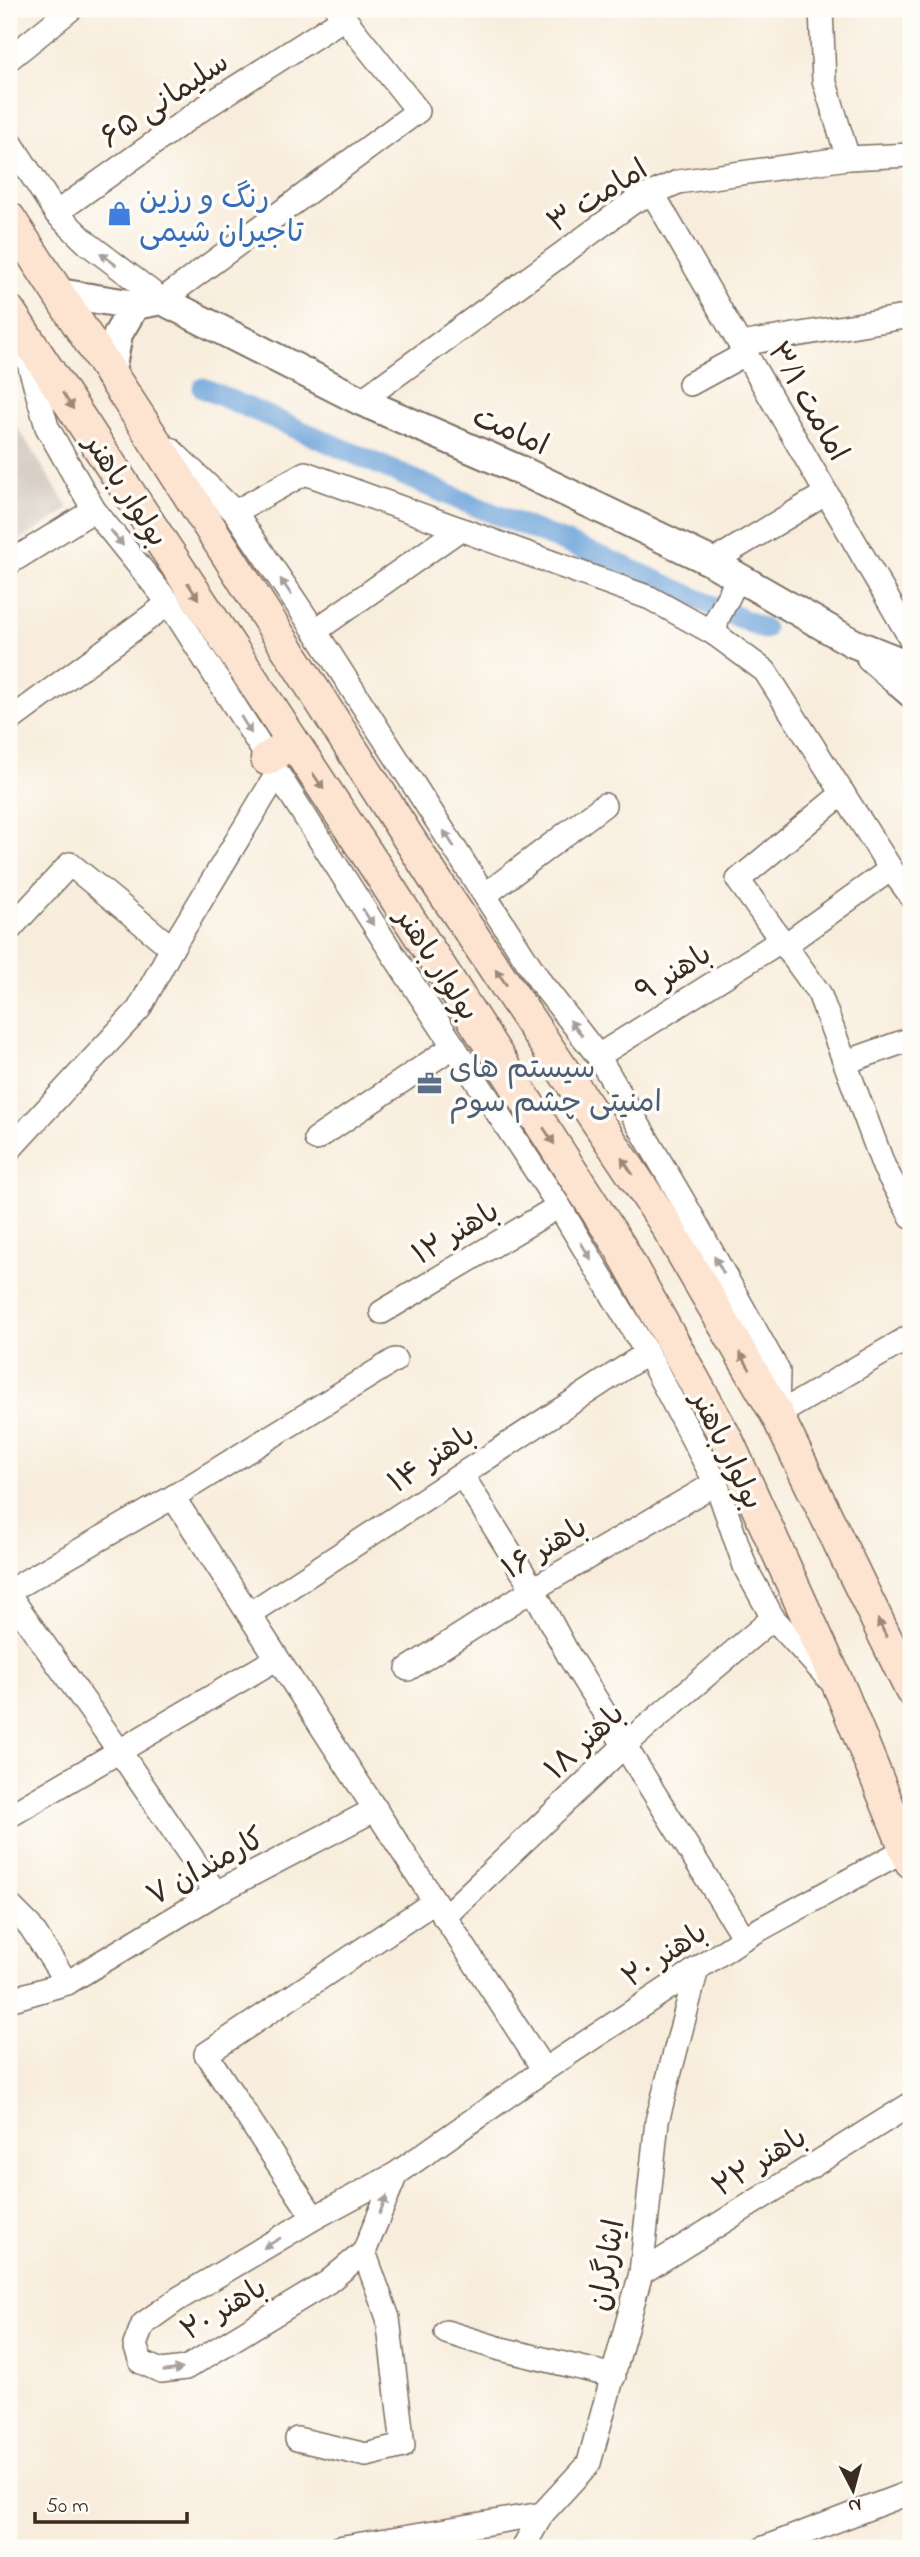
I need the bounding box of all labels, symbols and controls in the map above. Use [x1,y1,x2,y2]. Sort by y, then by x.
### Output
street label: سلیمانی ۶۵ [92,42,239,161]
street label: امامت ۳ [540,149,657,246]
place label: رنگ و رزین تاجیران شیمی [139,178,304,256]
shop icon: رنگ و رزین تاجیران شیمی [105,200,133,228]
one-way arrow [99,251,117,266]
street label: امامت ۳/۱ [754,335,858,470]
one-way arrow [61,391,74,410]
street label: امامت [465,397,555,469]
street label: بولوار باهنر [70,424,177,557]
one-way arrow [109,529,124,547]
one-way arrow [279,577,292,596]
one-way arrow [186,581,199,601]
one-way arrow [239,716,252,735]
one-way arrow [311,772,325,790]
one-way arrow [443,830,456,849]
street label: بولوار باهنر [381,898,488,1031]
one-way arrow [362,907,375,926]
street label: باهنر ۹ [628,934,721,1015]
one-way arrow [494,967,507,987]
one-way arrow [569,1019,583,1037]
place label: سیستم های امنیتی چشم سوم [449,1048,662,1126]
office icon: سیستم های امنیتی چشم سوم [415,1070,443,1098]
one-way arrow [542,1126,555,1146]
one-way arrow [620,1157,634,1175]
street label: باهنر ۱۲ [404,1191,509,1278]
one-way arrow [580,1242,592,1261]
one-way arrow [713,1254,725,1274]
one-way arrow [739,1351,751,1370]
street label: بولوار باهنر [676,1382,773,1518]
street label: باهنر ۱۴ [380,1415,485,1506]
street label: باهنر ۱۶ [494,1507,597,1592]
one-way arrow [877,1618,888,1638]
street label: باهنر ۱۸ [536,1694,636,1792]
street label: کارمندان ۷ [139,1818,274,1919]
street label: باهنر ۲۰ [614,1912,717,2001]
street label: باهنر ۲۲ [705,2117,817,2210]
one-way arrow [378,2194,389,2215]
street label: ایثارگران [579,2216,639,2315]
one-way arrow [263,2237,282,2249]
street label: باهنر ۲۰ [173,2268,276,2354]
one-way arrow [162,2364,184,2375]
north arrow [818,2456,888,2526]
scale bar [35,2480,187,2524]
text: N [847,2490,862,2519]
text: 50 m [46,2492,89,2522]

